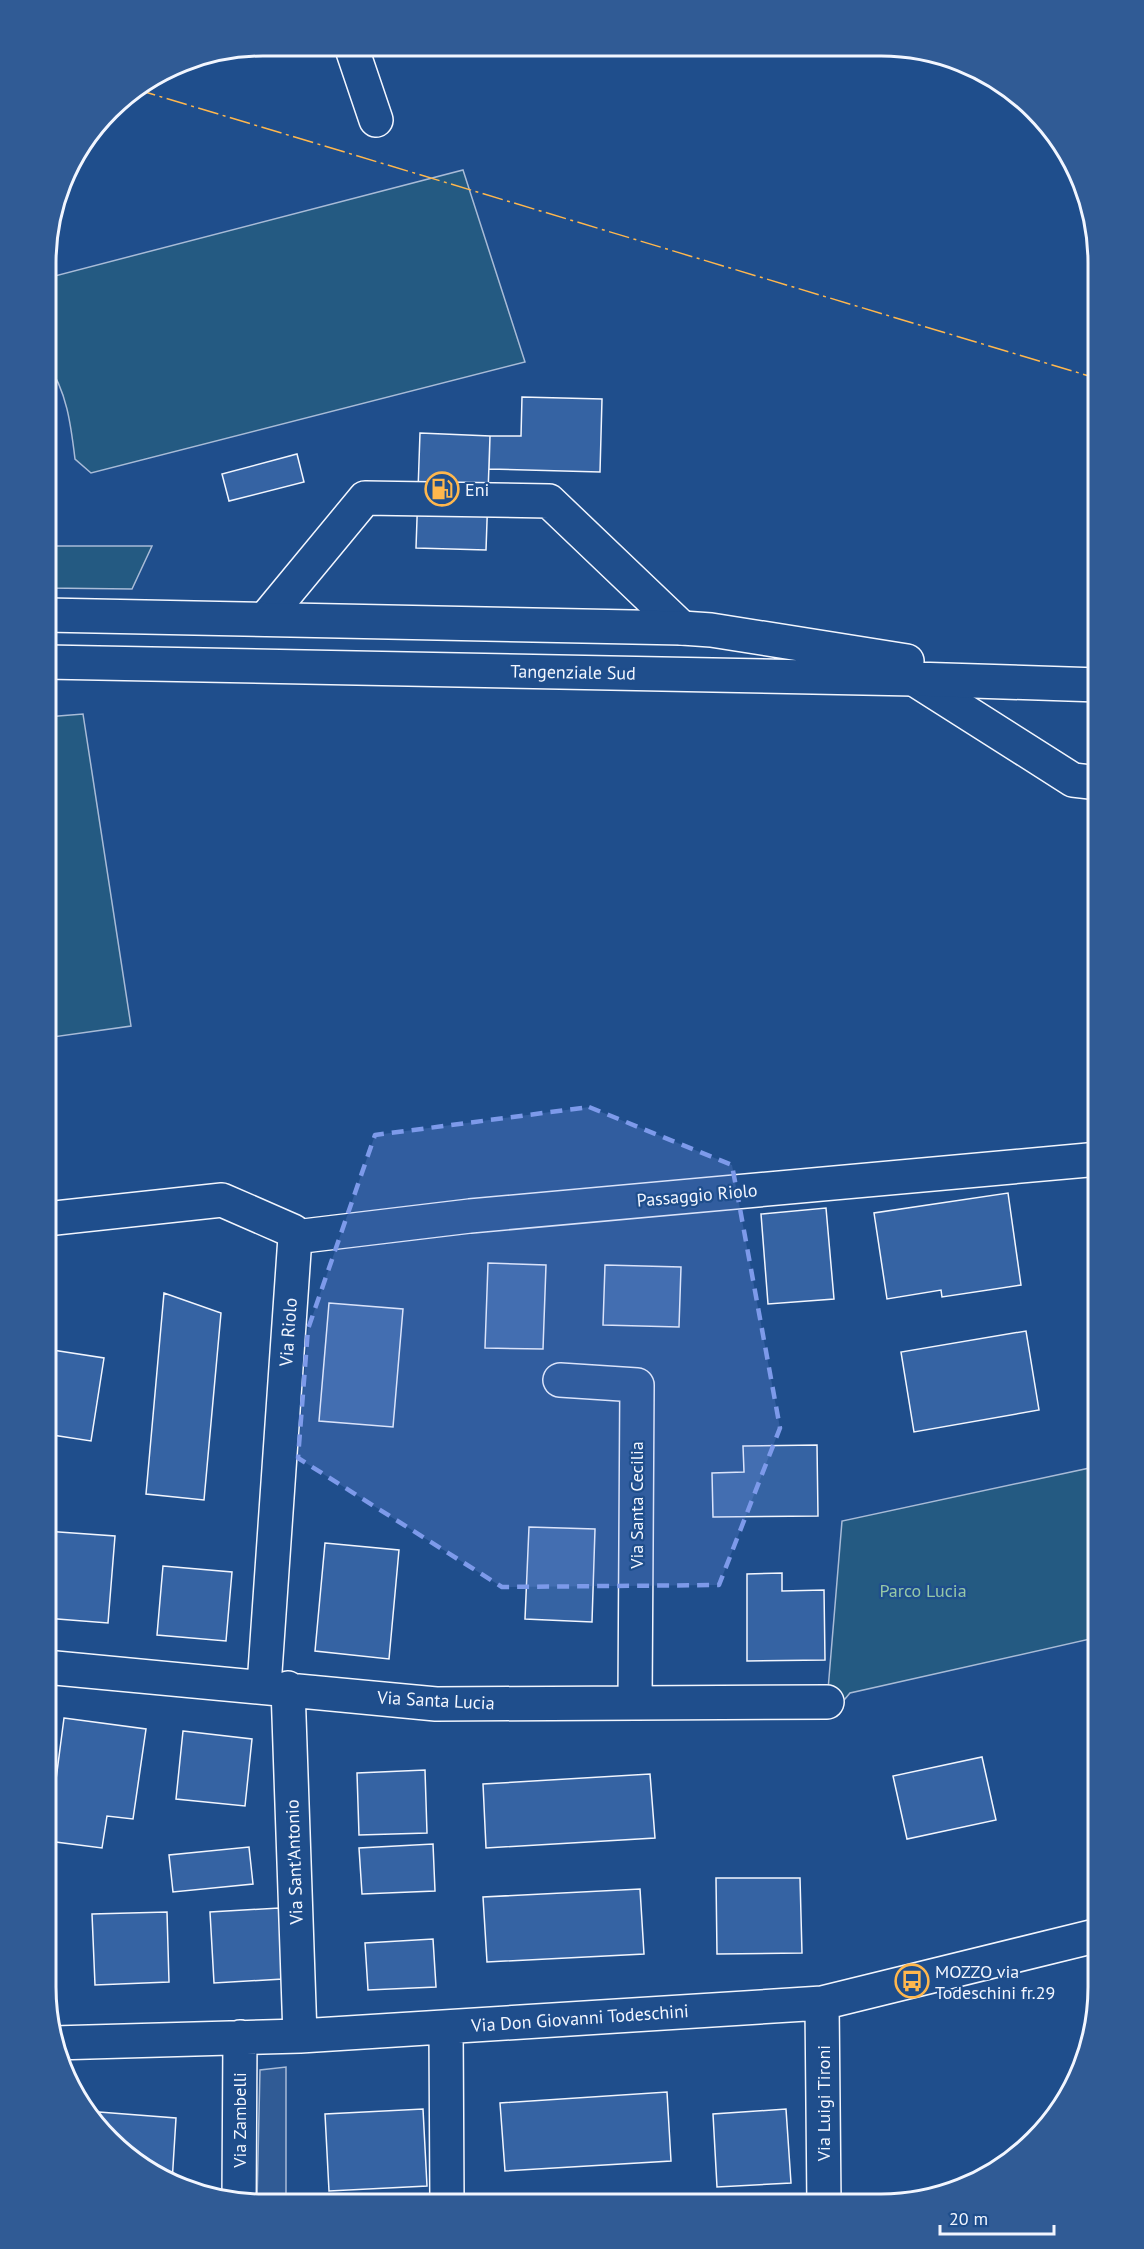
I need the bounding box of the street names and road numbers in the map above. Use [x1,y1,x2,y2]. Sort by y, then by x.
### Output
street label: Tangenziale Sud [510,659,636,685]
street label: Passaggio Riolo [636,1178,758,1212]
street label: Via Riolo [274,1297,302,1368]
street label: Via Santa Cecilia [625,1441,648,1570]
street label: Via Santa Lucia [376,1685,495,1715]
street label: Via Sant'Antonio [280,1799,308,1926]
street label: Via Don Giovanni Todeschini [470,1999,689,2037]
street label: Via Luigi Tironi [812,2045,835,2162]
street label: Via Zambelli [228,2072,251,2169]

